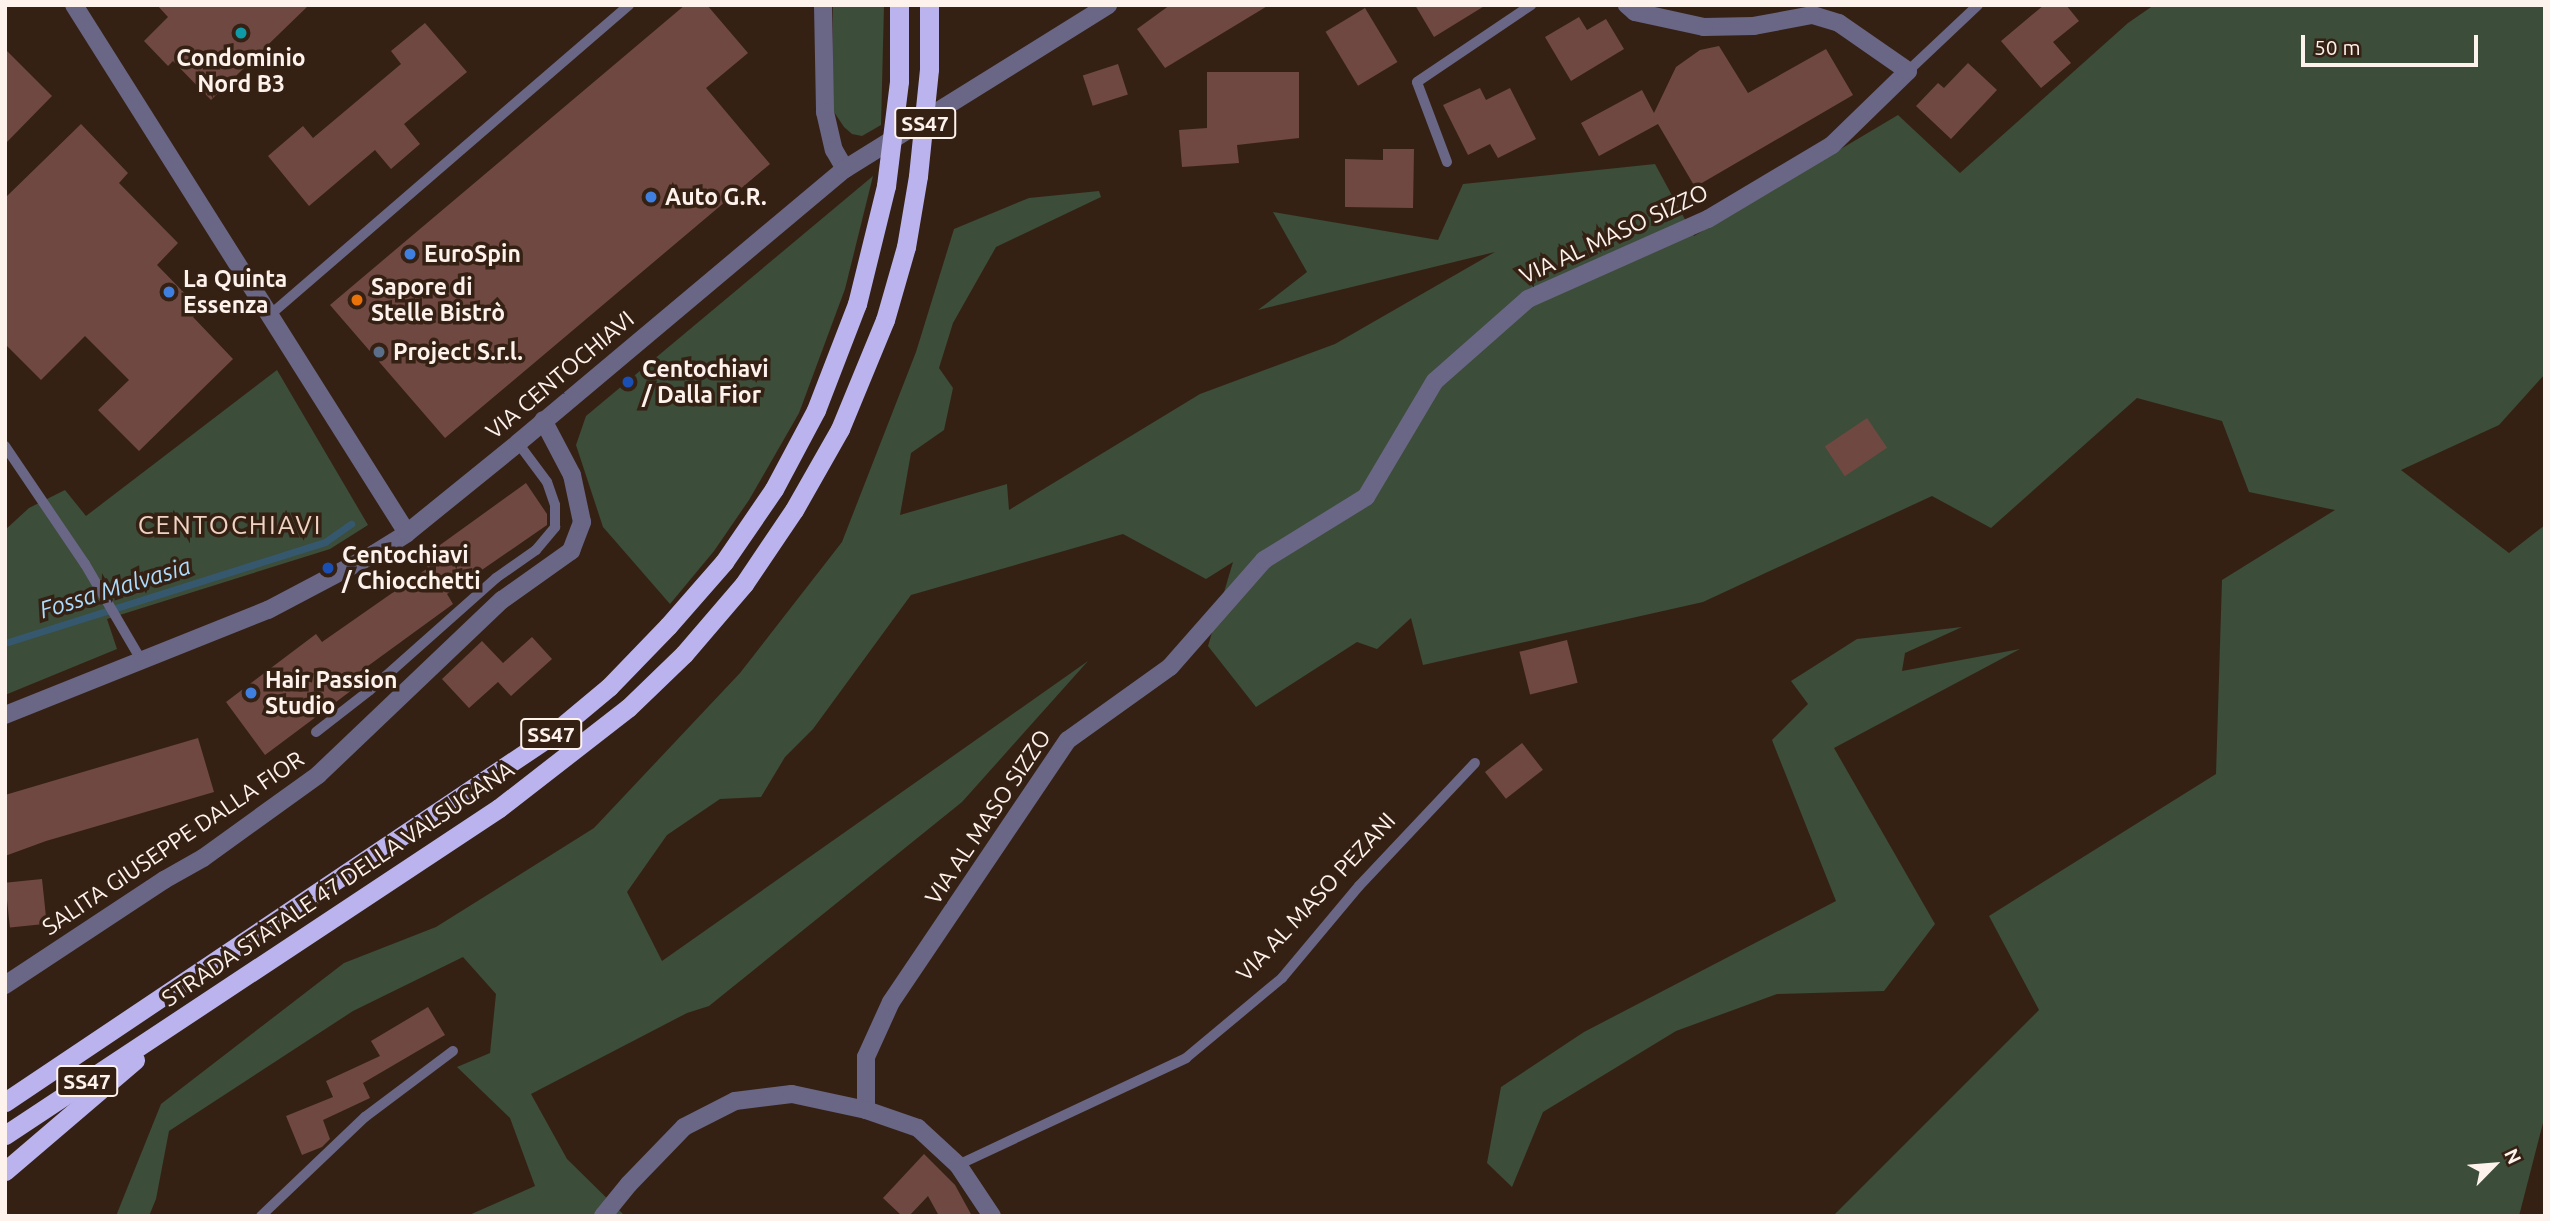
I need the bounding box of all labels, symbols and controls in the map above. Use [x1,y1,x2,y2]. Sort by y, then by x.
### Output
scale bar [2305,21,2482,65]
marker: Condominio Nord B3 [233,25,249,41]
text: 50 m [2314,35,2361,59]
place label: Condominio Nord B3 [176,44,306,98]
road number: SS47 [894,106,956,140]
street label: VIA AL MASO SIZZO [1515,178,1713,290]
place label: Auto G.R. [665,183,767,211]
marker: Auto G.R. [643,189,659,205]
place label: EuroSpin [424,240,521,268]
marker: EuroSpin [402,246,418,262]
place label: La Quinta Essenza [183,265,287,319]
place label: Sapore di Stelle Bistrò [371,273,505,327]
marker: La Quinta Essenza [161,284,177,300]
marker: Sapore di Stelle Bistrò [349,292,365,308]
street label: VIA CENTOCHIAVI [480,305,640,445]
place label: Project S.r.l. [393,338,523,366]
marker: Project S.r.l. [371,344,387,360]
place label: Centochiavi / Dalla Fior [642,355,769,409]
marker: Centochiavi / Dalla Fior [620,374,636,390]
district label: CENTOCHIAVI [139,509,321,541]
place label: Centochiavi / Chiocchetti [342,541,481,595]
water label: Fossa Malvasia [36,551,194,625]
marker: Centochiavi / Chiocchetti [320,560,336,576]
place label: Hair Passion Studio [265,666,398,720]
marker: Hair Passion Studio [243,685,259,701]
road number: SS47 [520,716,582,752]
street label: VIA AL MASO SIZZO [919,724,1057,910]
street label: SALITA GIUSEPPE DALLA FIOR [37,745,309,941]
street label: STRADA STATALE 47 DELLA VALSUGANA [157,755,519,1013]
street label: VIA AL MASO PEZANI [1231,807,1401,987]
road number: SS47 [56,1064,119,1098]
north arrow [2459,1130,2529,1200]
text: N [2500,1145,2526,1167]

